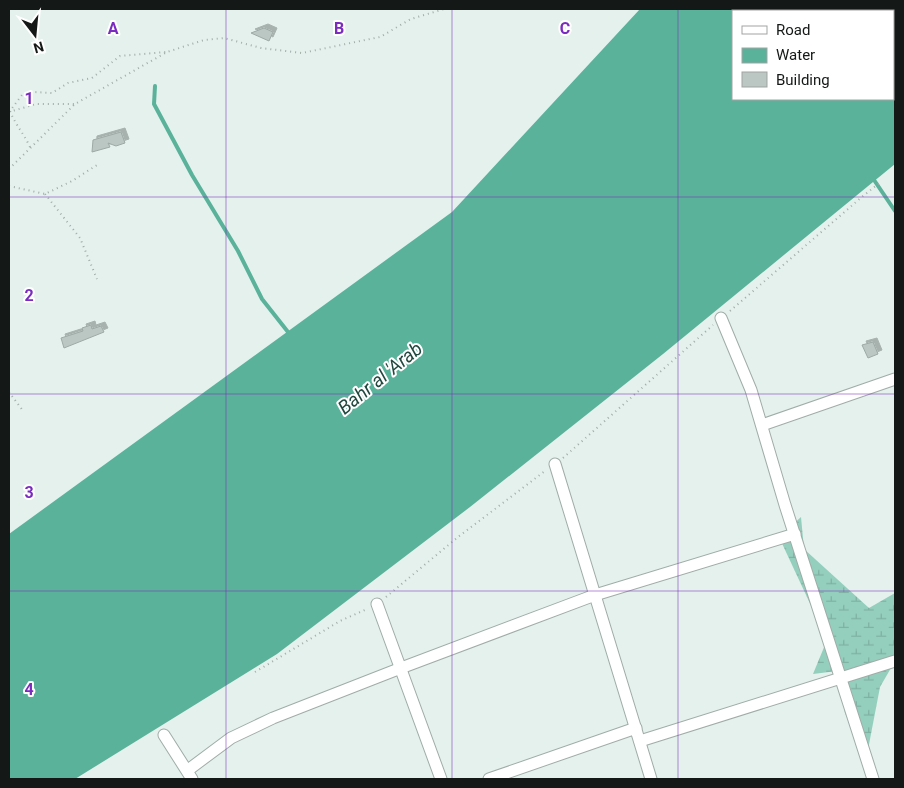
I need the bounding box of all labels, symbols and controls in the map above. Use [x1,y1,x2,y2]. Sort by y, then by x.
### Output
north arrow [10,10,60,60]
legend [732,10,894,100]
text: A [108,19,119,38]
text: B [334,19,344,38]
text: C [560,19,570,38]
text: Road [776,21,810,39]
text: N [32,38,46,57]
text: Water [776,46,815,64]
text: Building [776,71,830,89]
text: 1 [24,89,34,108]
text: 2 [24,286,34,305]
water label: Bahr al 'Arab [333,337,427,419]
text: 3 [24,483,34,502]
text: 4 [24,680,34,699]

